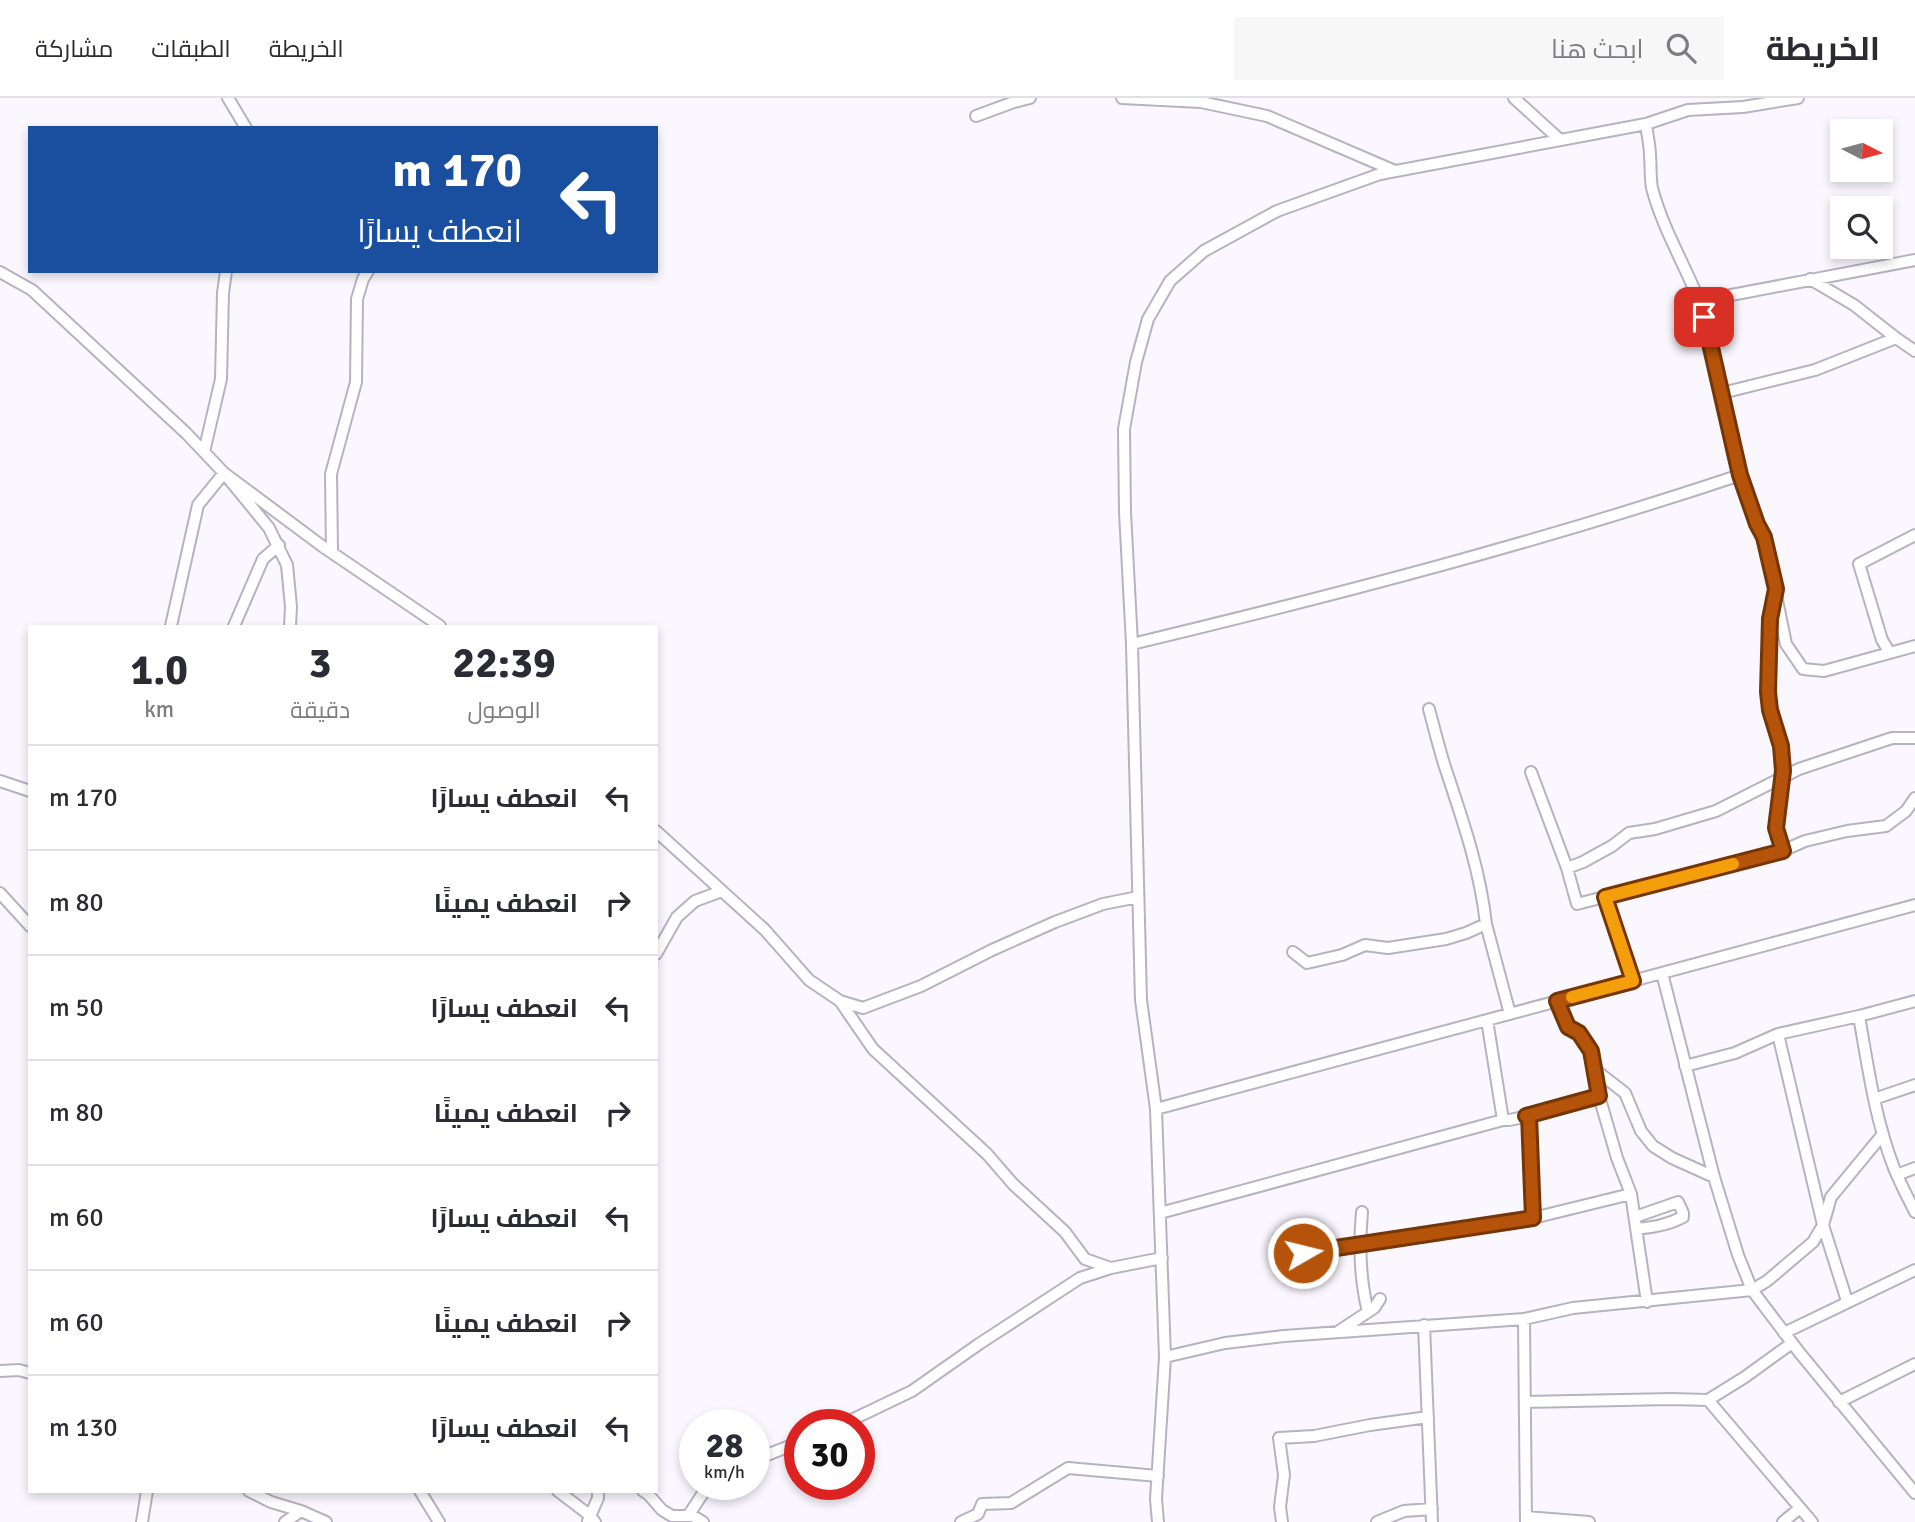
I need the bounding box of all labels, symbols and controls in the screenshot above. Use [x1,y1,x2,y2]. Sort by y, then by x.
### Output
search box [1234,17,1724,80]
icon: search [1662,29,1700,67]
text: الخريطة [1766,29,1880,70]
text: مشاركة [35,34,113,64]
text: الطبقات [151,34,231,64]
text: الخريطة [269,34,344,64]
text: ابحث هنا [1551,34,1644,66]
north arrow [1830,119,1894,182]
map controls [1830,119,1893,259]
text: 170 m [392,140,522,200]
icon: left [546,154,637,245]
button: search [1830,196,1893,259]
text: انعطف يسارًا [357,212,522,251]
pin [1674,287,1734,347]
icon: arrive [1685,298,1723,336]
text: 3 [309,638,332,689]
text: 22:39 [453,638,556,689]
text: 1.0 [130,645,188,696]
text: km [144,695,174,724]
text: دقيقة [290,696,350,725]
text: الوصول [467,696,541,725]
icon: left [599,779,637,817]
text: 170 m [49,782,118,814]
text: انعطف يسارًا [430,783,578,815]
icon: right [599,884,637,922]
text: 80 m [49,887,104,919]
text: انعطف يمينًا [434,888,578,920]
icon: left [599,989,637,1027]
text: 50 m [49,992,104,1024]
text: انعطف يسارًا [430,993,578,1025]
icon: right [599,1094,637,1132]
text: 80 m [49,1097,104,1129]
text: انعطف يمينًا [434,1098,578,1130]
icon: left [599,1199,637,1237]
text: 60 m [49,1202,104,1234]
text: انعطف يسارًا [430,1203,578,1235]
position arrow [1266,1216,1340,1290]
icon: right [599,1304,637,1342]
text: 60 m [49,1307,104,1339]
text: انعطف يمينًا [434,1308,578,1340]
icon: left [599,1409,637,1447]
speed limit sign: 30 [784,1409,875,1500]
text: 130 m [49,1412,118,1444]
text: انعطف يسارًا [430,1413,578,1445]
text: 28 [706,1424,743,1467]
text: km/h [704,1461,745,1483]

